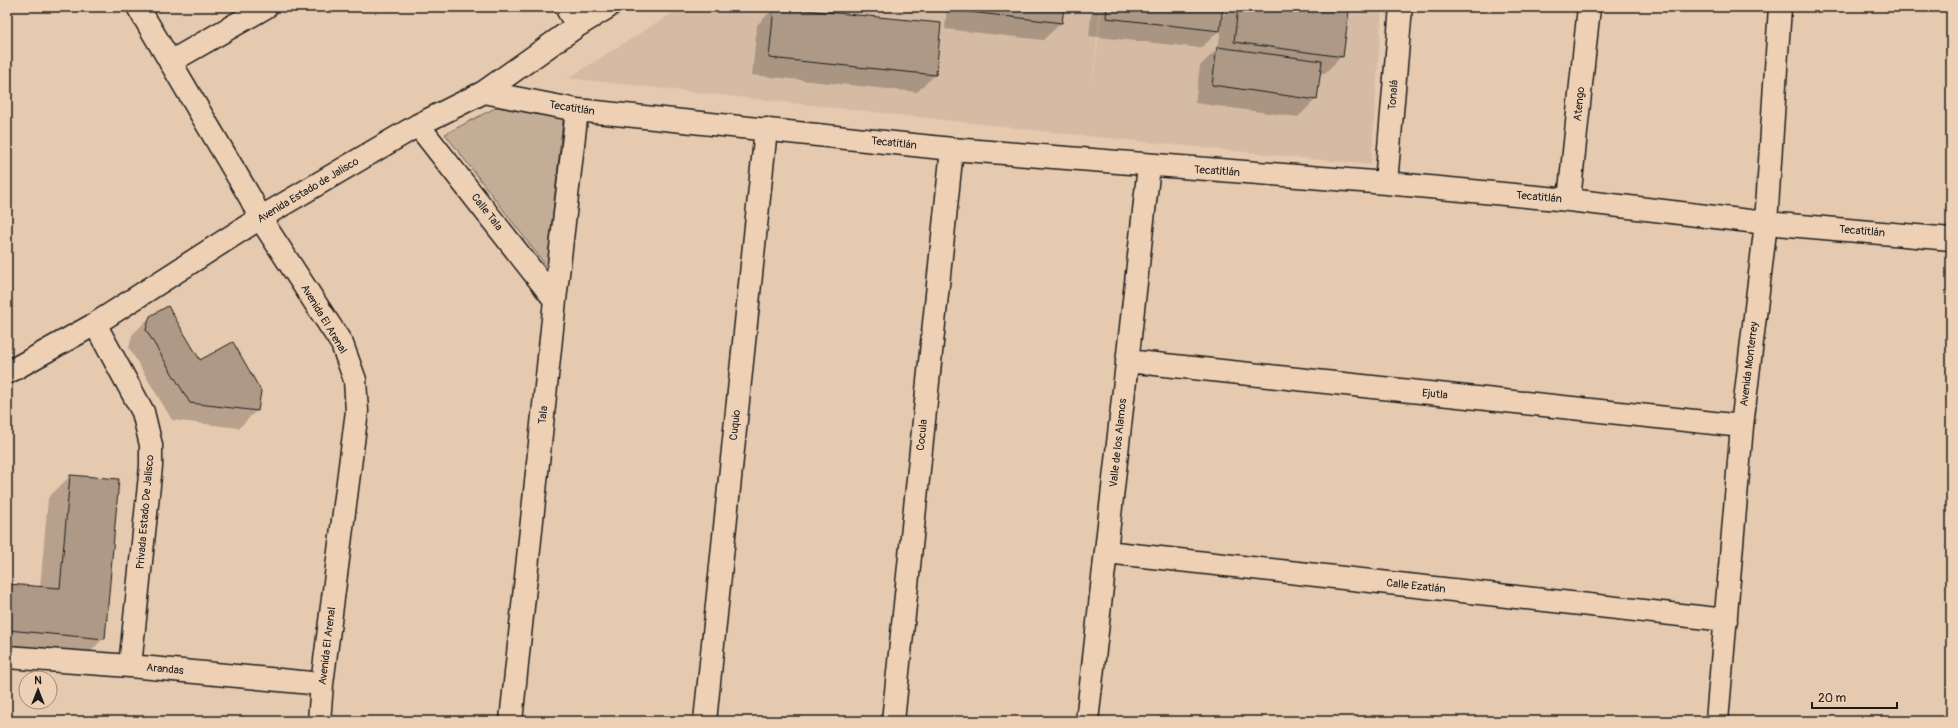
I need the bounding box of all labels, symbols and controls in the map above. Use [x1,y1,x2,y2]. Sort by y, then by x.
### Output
street label: Tonalá [1385,79,1401,111]
street label: Atengo [1571,86,1587,122]
street label: Tecatitlán [548,98,596,118]
street label: Tecatitlán [870,134,918,152]
street label: Avenida Estado de Jalisco [255,155,361,225]
street label: Tecatitlán [1194,163,1240,179]
street label: Tecatitlán [1515,189,1563,205]
street label: Calle Tala [469,191,505,233]
street label: Tecatitlán [1838,223,1886,239]
street label: Avenida El Arenal [298,282,350,356]
street label: Avenida Monterrey [1737,321,1761,407]
street label: Ejutla [1422,386,1448,402]
street label: Valle de los Alamos [1107,398,1129,488]
street label: Tala [536,405,550,425]
street label: Cuquio [727,409,743,441]
street label: Cocula [914,419,930,451]
street label: Privada Estado De Jalisco [134,454,156,570]
street label: Calle Ezatlán [1386,576,1446,596]
street label: Avenida El Arenal [316,606,338,686]
street label: Arandas [146,661,184,677]
north arrow [18,670,58,710]
text: N [34,674,42,687]
scale bar [1812,684,1897,710]
text: 20 m [1818,691,1847,706]

